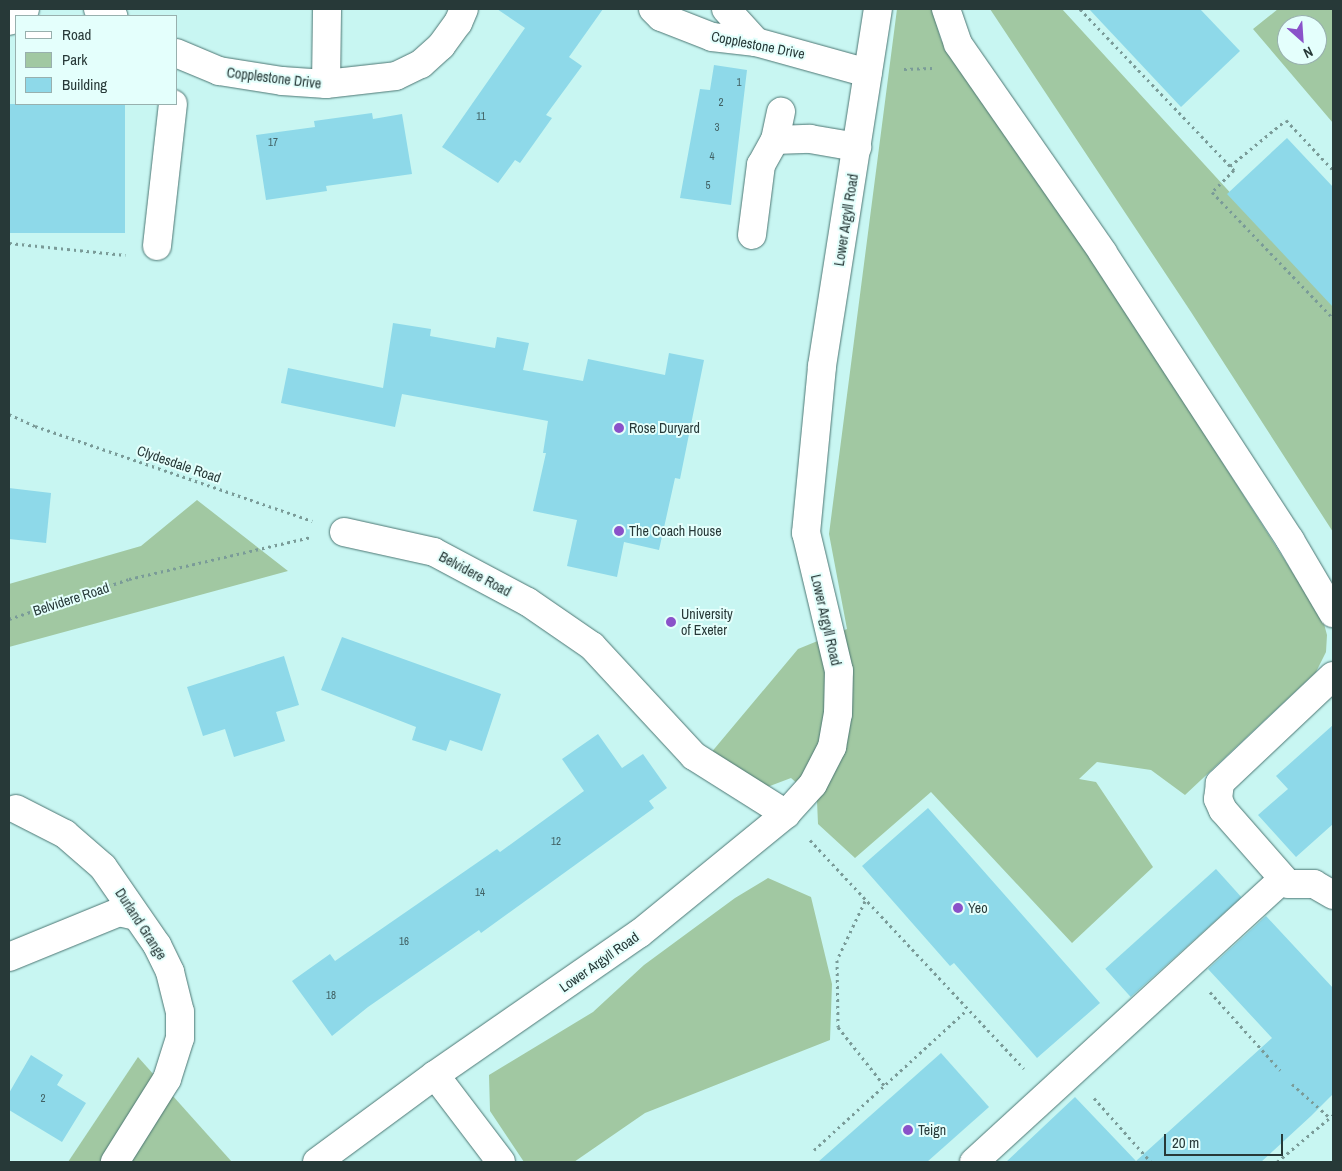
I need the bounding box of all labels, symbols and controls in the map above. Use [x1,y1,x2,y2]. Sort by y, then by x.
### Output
legend [15,15,178,105]
north arrow [1277,15,1327,65]
text: Road [62,24,91,45]
street label: Copplestone Drive [710,28,806,62]
text: N [1300,43,1316,62]
text: Park [62,49,87,70]
street label: Copplestone Drive [226,64,322,92]
text: Building [62,74,107,95]
house number: 1 [736,75,742,89]
house number: 2 [718,95,724,109]
house number: 11 [476,109,486,123]
house number: 3 [714,120,720,134]
house number: 17 [268,135,278,149]
house number: 4 [709,149,715,163]
street label: Lower Argyll Road [830,172,862,268]
house number: 5 [705,178,711,192]
place label: Rose Duryard [629,420,700,436]
marker: Rose Duryard [613,422,625,434]
street label: Clydesdale Road [135,442,223,486]
place label: The Coach House [629,523,722,539]
marker: The Coach House [613,525,625,537]
street label: Belvidere Road [436,548,514,600]
street label: Lower Argyll Road [807,572,845,668]
street label: Belvidere Road [31,579,111,619]
place label: University of Exeter [681,606,733,638]
marker: University of Exeter [665,616,677,628]
house number: 12 [551,834,561,848]
street label: Durland Grange [112,885,170,963]
house number: 14 [475,885,485,899]
place label: Yeo [968,900,988,916]
marker: Yeo [952,902,964,914]
street label: Lower Argyll Road [556,928,642,996]
house number: 16 [399,934,409,948]
house number: 18 [326,988,336,1002]
house number: 2 [40,1091,46,1105]
place label: Teign [918,1122,946,1138]
marker: Teign [902,1124,914,1136]
scale bar [1167,1124,1286,1156]
text: 20 m [1172,1132,1199,1153]

